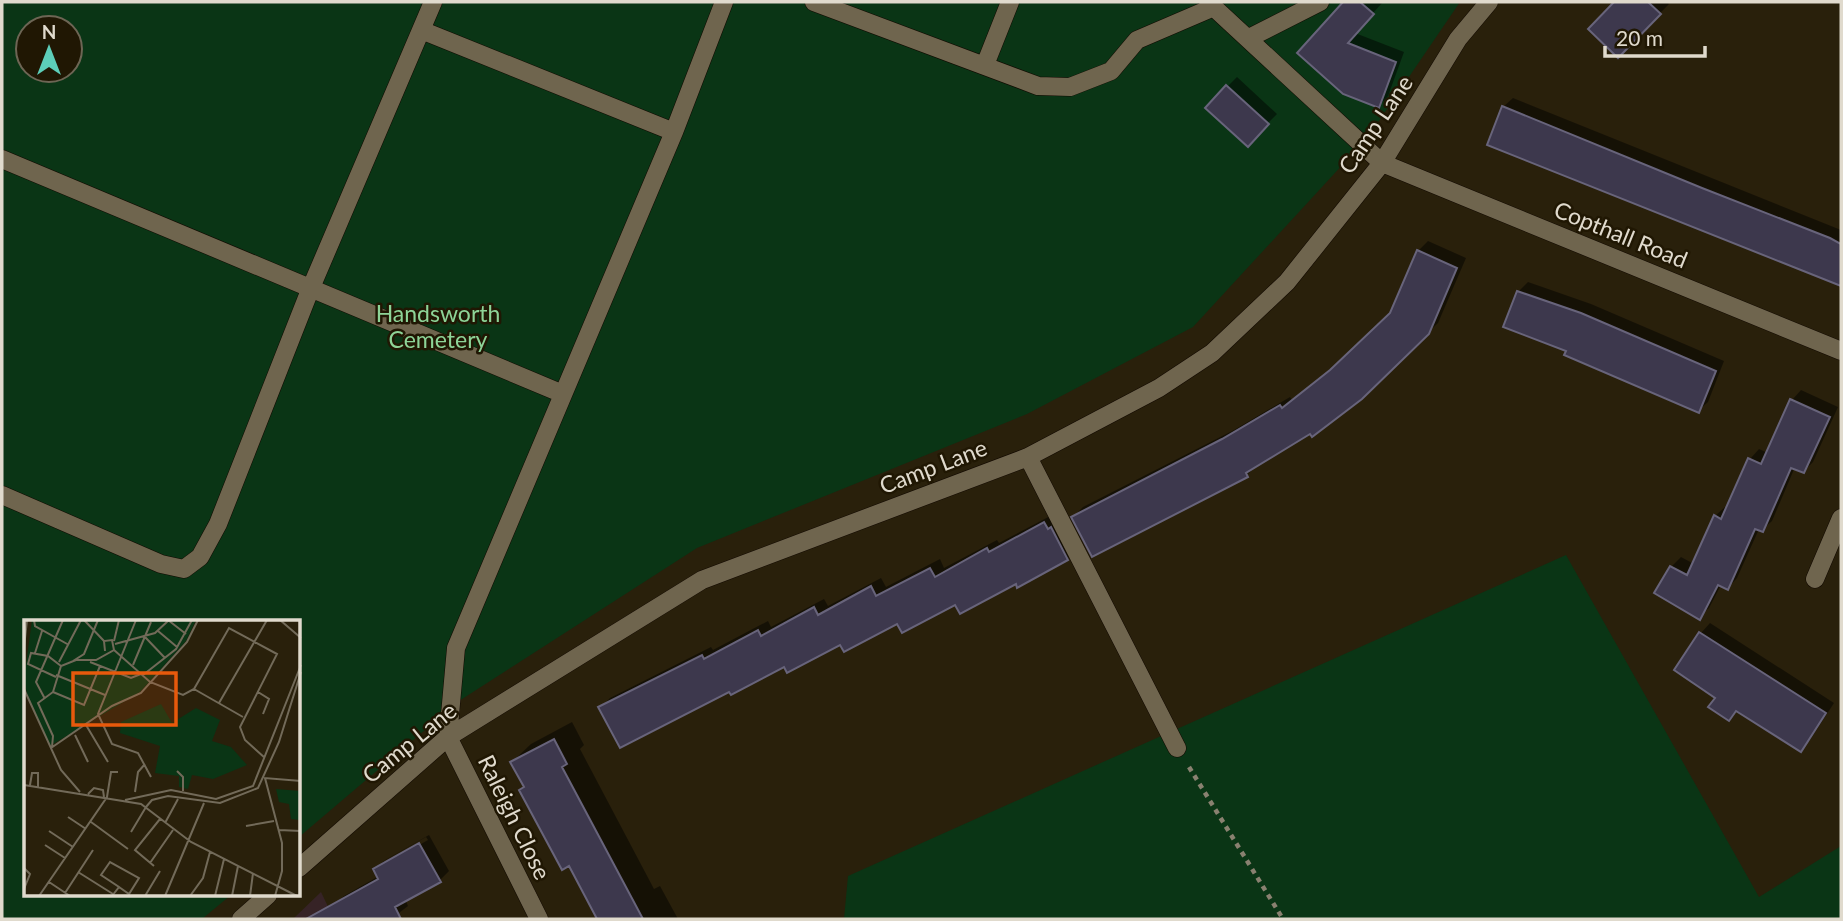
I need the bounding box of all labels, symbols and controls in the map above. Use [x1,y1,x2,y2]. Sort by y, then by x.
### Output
north arrow [14,14,84,84]
scale bar [1605,14,1705,58]
text: N [42,20,56,43]
text: 20 m [1616,25,1663,50]
street label: Camp Lane [1332,69,1418,179]
street label: Copthall Road [1550,195,1692,273]
park label: Handsworth Cemetery [376,299,500,353]
street label: Camp Lane [875,433,991,499]
inset map [24,620,301,897]
street label: Camp Lane [356,696,462,788]
street label: Raleigh Close [473,750,557,884]

